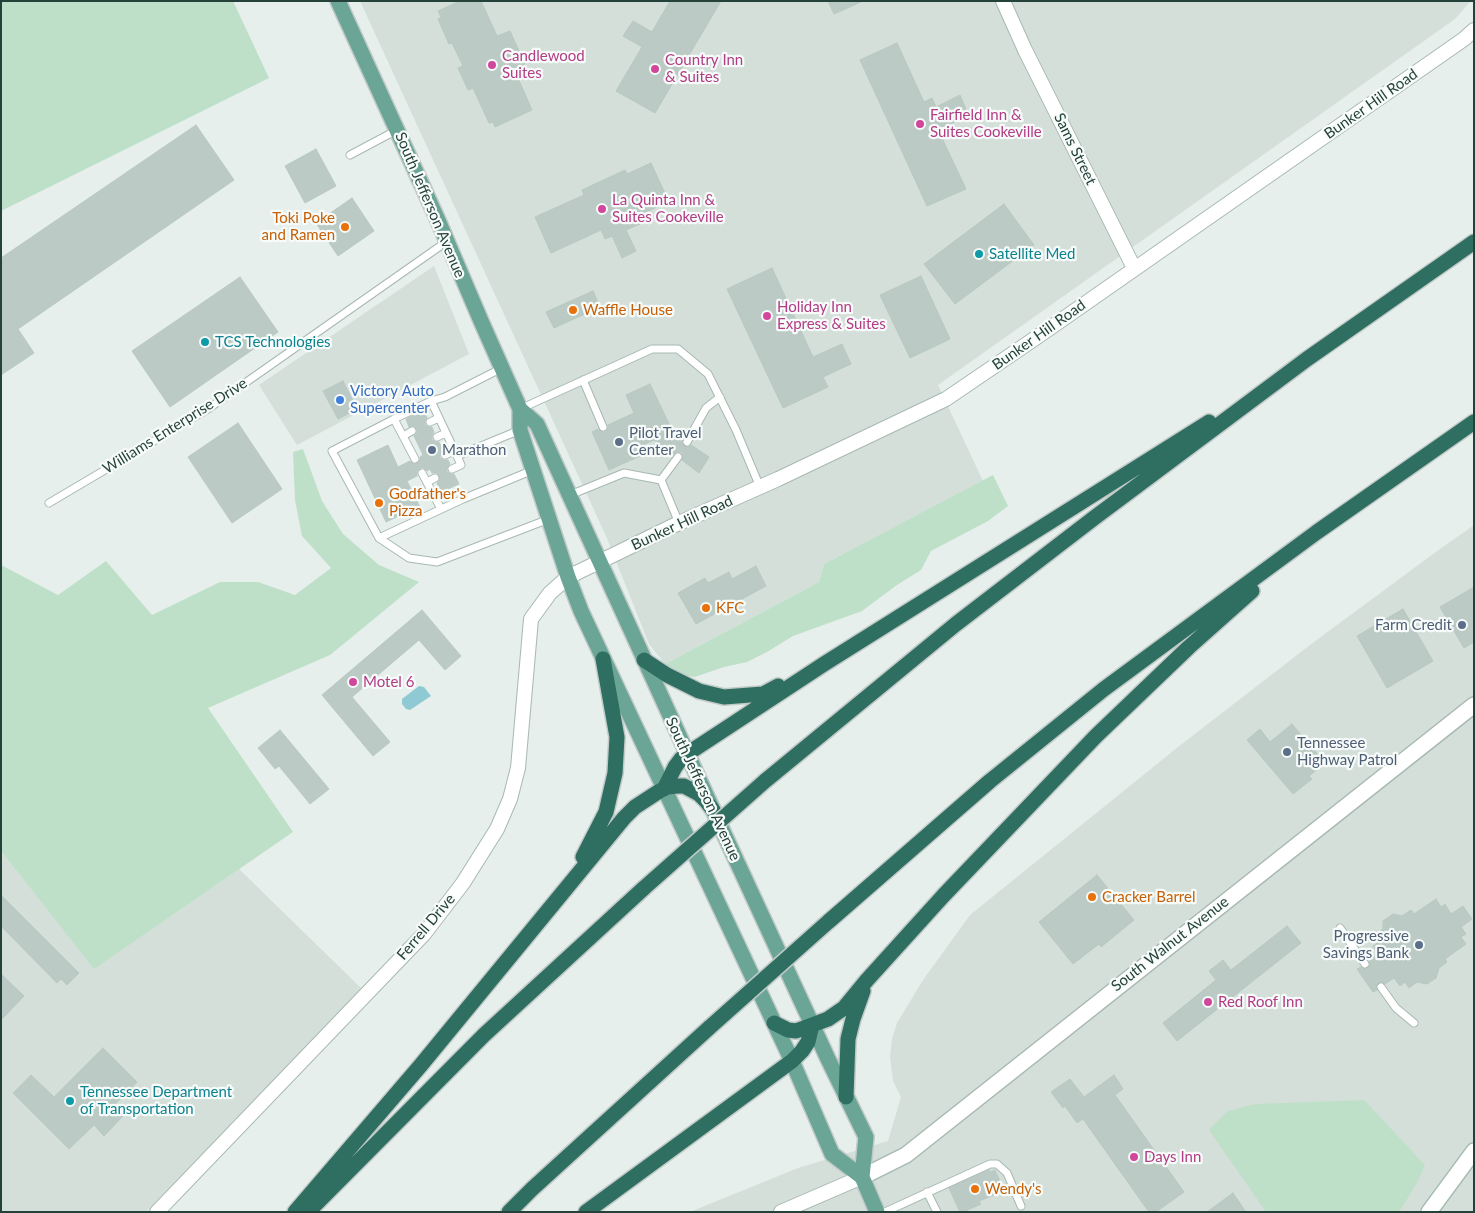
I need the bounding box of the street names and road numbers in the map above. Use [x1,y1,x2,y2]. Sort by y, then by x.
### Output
street label: Bunker Hill Road [1321,65,1421,143]
street label: Sams Street [1050,110,1100,188]
street label: South Jefferson Avenue [391,130,469,280]
street label: Bunker Hill Road [989,296,1089,374]
street label: Williams Enterprise Drive [100,374,250,478]
street label: Bunker Hill Road [628,492,736,554]
street label: South Jefferson Avenue [662,714,744,864]
street label: Ferrell Drive [393,890,459,964]
street label: South Walnut Avenue [1108,893,1232,995]

